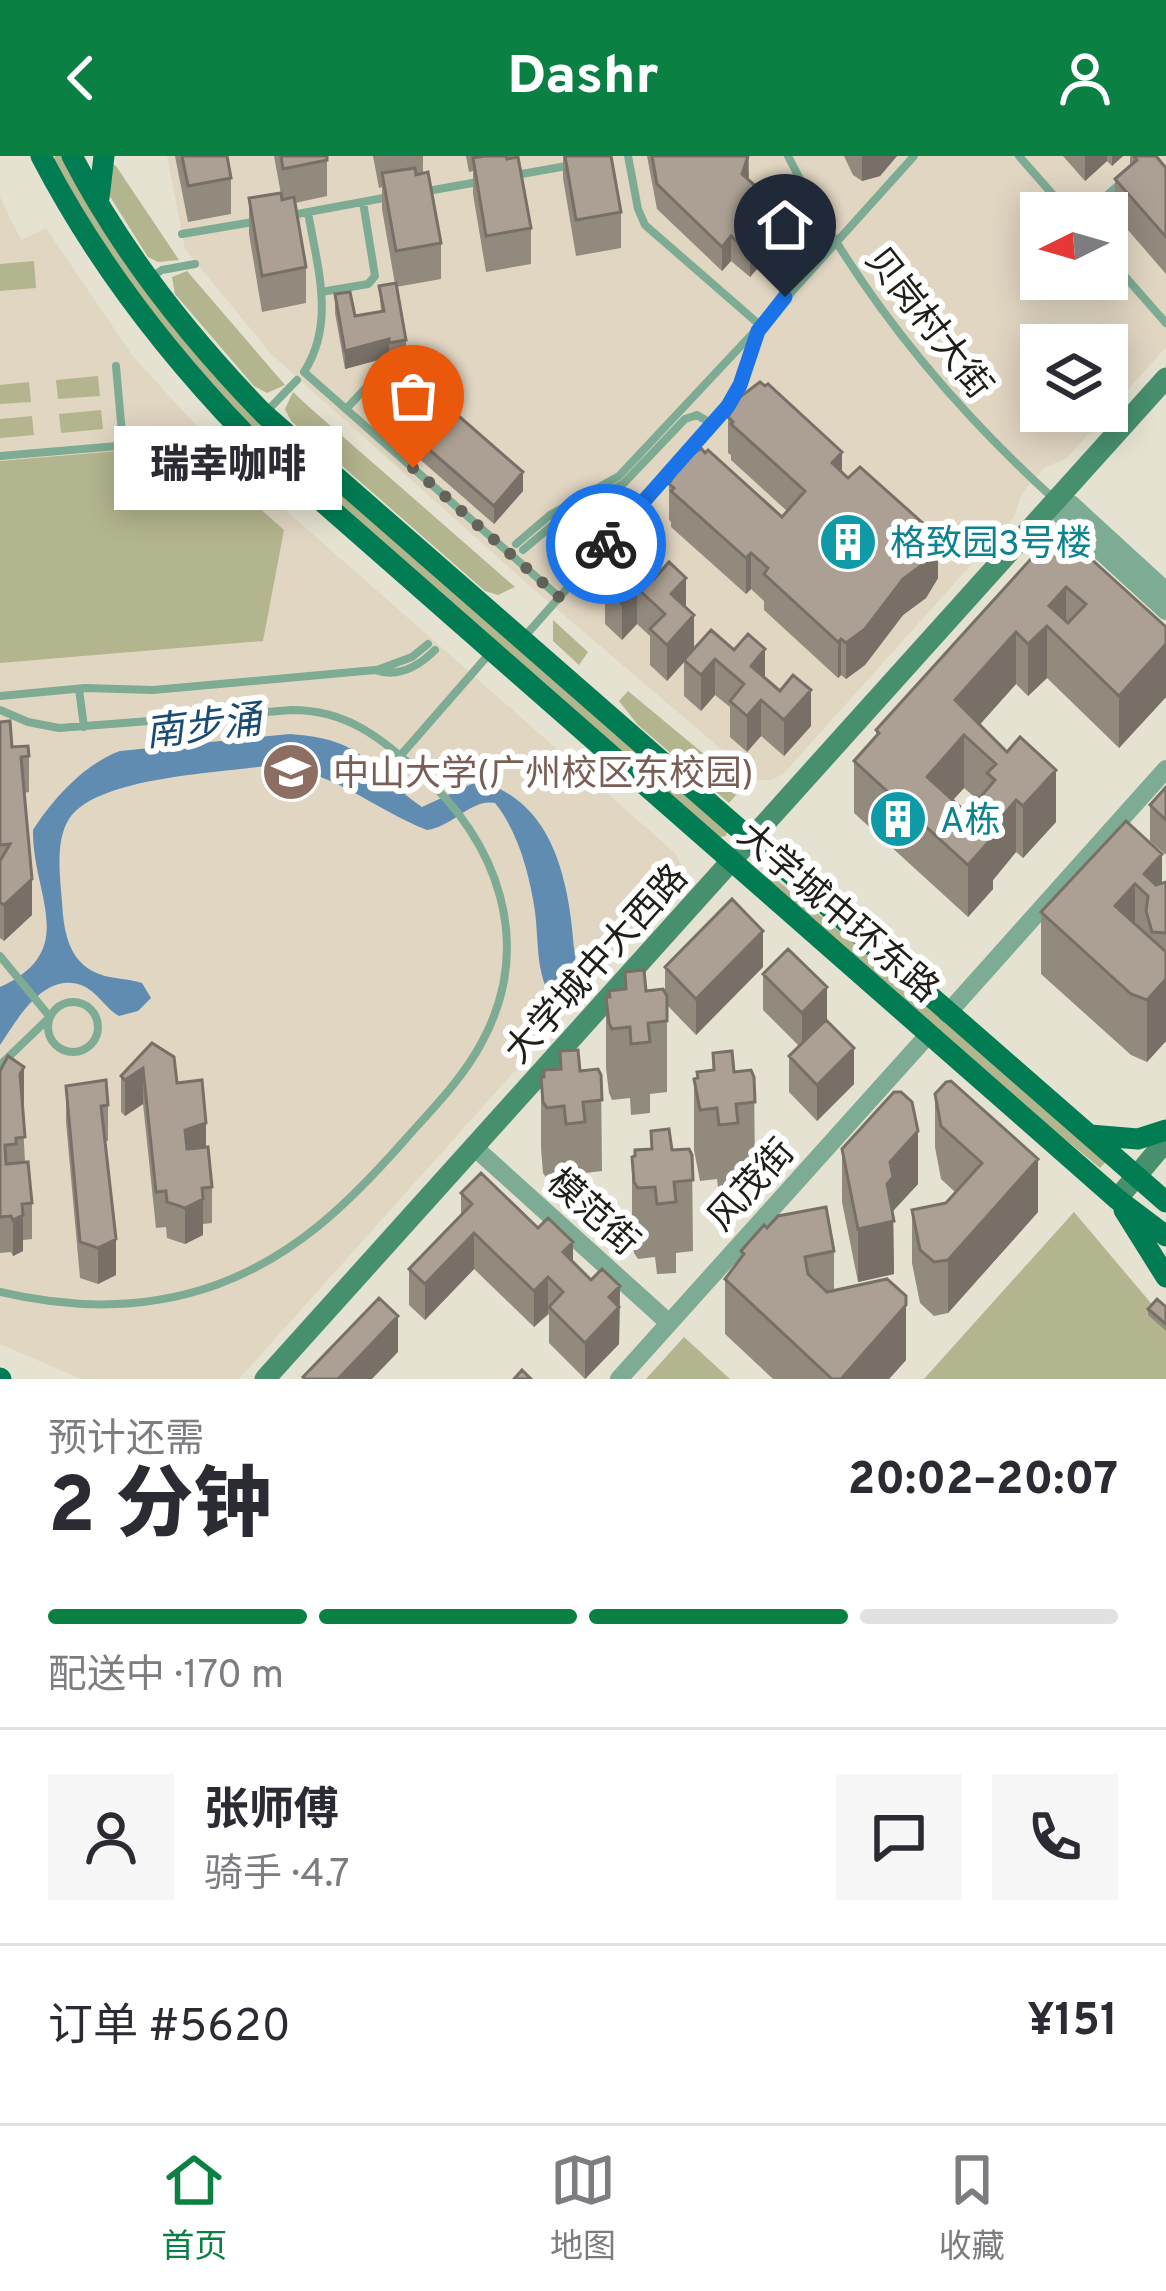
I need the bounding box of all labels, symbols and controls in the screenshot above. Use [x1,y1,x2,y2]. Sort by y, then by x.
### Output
text: Dashr [507,44,659,113]
icon: back [48,45,114,111]
icon: person [1052,45,1118,111]
pin [734,174,836,297]
icon: home [752,192,818,258]
north arrow [1020,192,1128,300]
map controls [1020,192,1128,432]
street label: 贝岗村大街 [853,239,1000,410]
button: layers [1020,324,1128,432]
pin [362,345,464,468]
icon: bag [380,363,446,429]
callout: 瑞幸咖啡 [113,426,341,510]
text: 瑞幸咖啡 [150,443,306,492]
courier [546,484,666,604]
icon: bike [573,511,639,577]
building icon: 格致园3号楼 [817,511,879,573]
place label: 格致园3号楼 [890,523,1092,569]
water label: 南步涌 [142,698,269,761]
school or university icon: 中山大学(广州校区东校园) [260,741,322,803]
place label: 中山大学(广州校区东校园) [333,753,754,799]
building icon: A栋 [867,788,929,850]
place label: A栋 [940,800,1000,846]
street label: 大学城中环东路 [726,814,947,1014]
street label: 大学城中大西路 [497,857,699,1075]
street label: 风茂街 [700,1131,806,1242]
street label: 模范街 [536,1161,647,1267]
text: 预计还需 [48,1417,204,1466]
text: 20:02–20:07 [848,1453,1118,1510]
text: 2 分钟 [48,1461,272,1560]
text: 配送中 · 170 m [48,1653,284,1702]
button: person [48,1774,174,1900]
button: chat [836,1774,962,1900]
button: phone [992,1774,1118,1900]
text: 张师傅 [204,1784,339,1841]
text: 骑手 · 4.7 [204,1852,350,1901]
text: ¥151 [1027,1994,1118,2051]
text: 订单 #5620 [48,2000,291,2057]
tab: 首页 [161,2147,227,2270]
tab: 地图 [550,2147,616,2270]
tab: 收藏 [939,2147,1005,2270]

